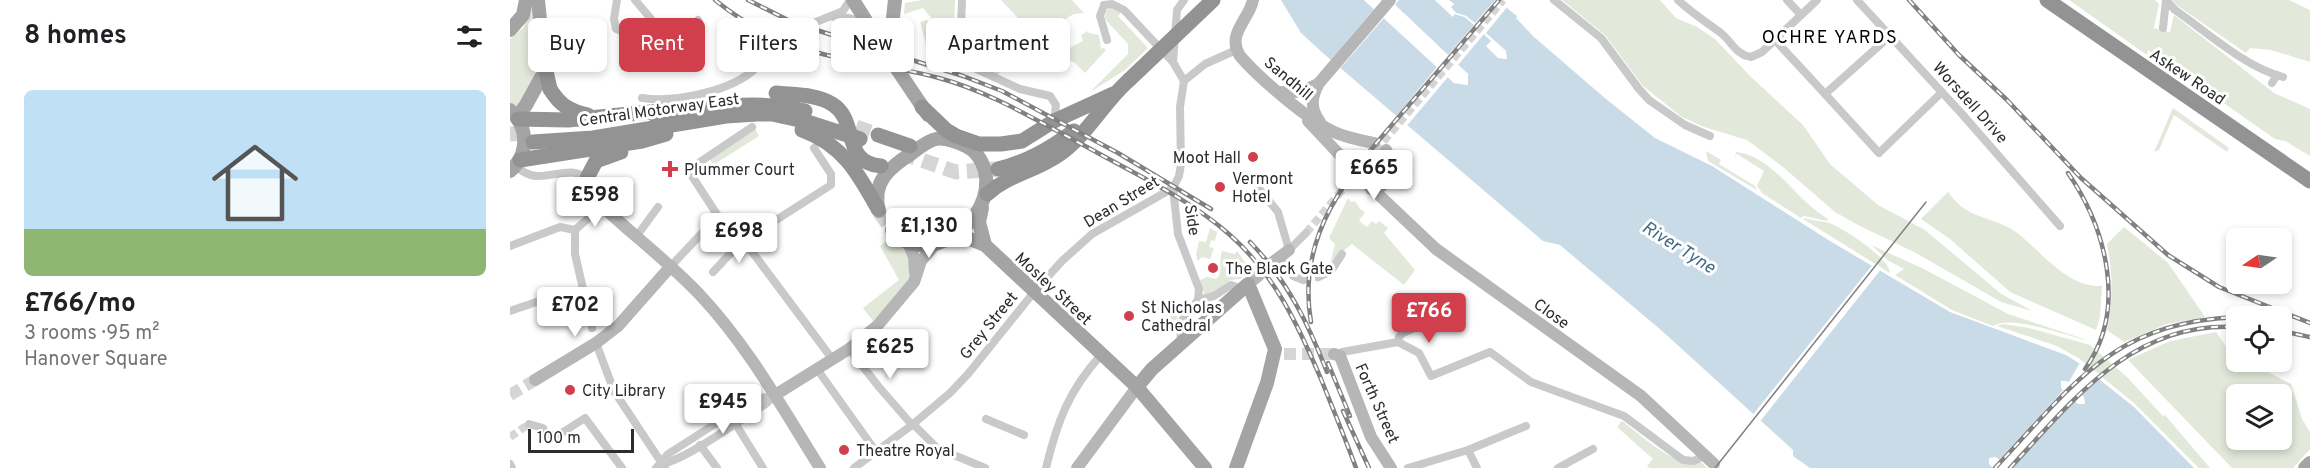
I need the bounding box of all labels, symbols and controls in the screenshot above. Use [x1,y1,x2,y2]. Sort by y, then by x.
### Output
chip: Buy [528,18,607,72]
chip: Rent [619,18,705,72]
chip: Filters [717,18,819,72]
chip: New [831,18,914,72]
chip: Apartment [926,18,1070,72]
text: 8 homes [24,20,127,53]
icon: filters [453,20,486,53]
district label: OCHRE YARDS [1762,27,1898,50]
street label: Askew Road [2145,45,2229,110]
street label: Sandhill [1259,53,1316,106]
street label: Worsdell Drive [1928,58,2011,148]
street label: Central Motorway East [578,90,741,132]
icon: home [201,129,309,237]
place label: Moot Hall [1173,149,1241,169]
marker: Moot Hall [1246,150,1260,164]
pin: £665 [1338,150,1410,201]
text: £665 [1350,156,1398,182]
marker: Plummer Court [661,160,679,178]
place label: Plummer Court [684,161,795,181]
place label: Vermont Hotel [1232,170,1293,208]
street label: Dean Street [1081,172,1163,233]
pin: £598 [559,177,631,228]
marker: Vermont Hotel [1213,180,1227,194]
text: £598 [570,183,620,209]
street label: Side [1179,203,1203,237]
pin: £1,130 [880,208,978,259]
pin: £698 [703,213,775,264]
text: £1,130 [900,214,958,240]
water label: River Tyne [1637,217,1720,280]
text: £698 [714,219,764,245]
north arrow [2226,228,2292,294]
map controls [2226,228,2292,450]
street label: Mosley Street [1010,249,1095,330]
place label: The Black Gate [1225,260,1333,280]
marker: The Black Gate [1206,261,1220,275]
pin: £702 [539,287,611,338]
text: £766/mo [24,288,136,321]
street label: Grey Street [956,288,1023,364]
text: £702 [551,293,599,319]
pin: £766 [1393,293,1465,344]
street label: Close [1529,295,1573,334]
place label: St Nicholas Cathedral [1141,299,1222,337]
text: £766 [1406,299,1452,325]
button: locate [2226,306,2292,372]
marker: St Nicholas Cathedral [1122,309,1136,323]
text: 3 rooms · 95 m² [24,321,160,347]
pin: £625 [854,329,926,380]
text: £625 [866,335,914,361]
text: Hanover Square [24,347,167,373]
street label: Forth Street [1350,361,1403,447]
place label: City Library [582,382,666,402]
marker: City Library [563,383,577,397]
pin: £945 [687,384,759,435]
button: layers [2226,384,2292,450]
text: £945 [698,390,748,416]
scale bar [528,426,634,454]
text: 100 m [537,429,581,449]
place label: Theatre Royal [856,442,955,462]
marker: Theatre Royal [837,443,851,457]

